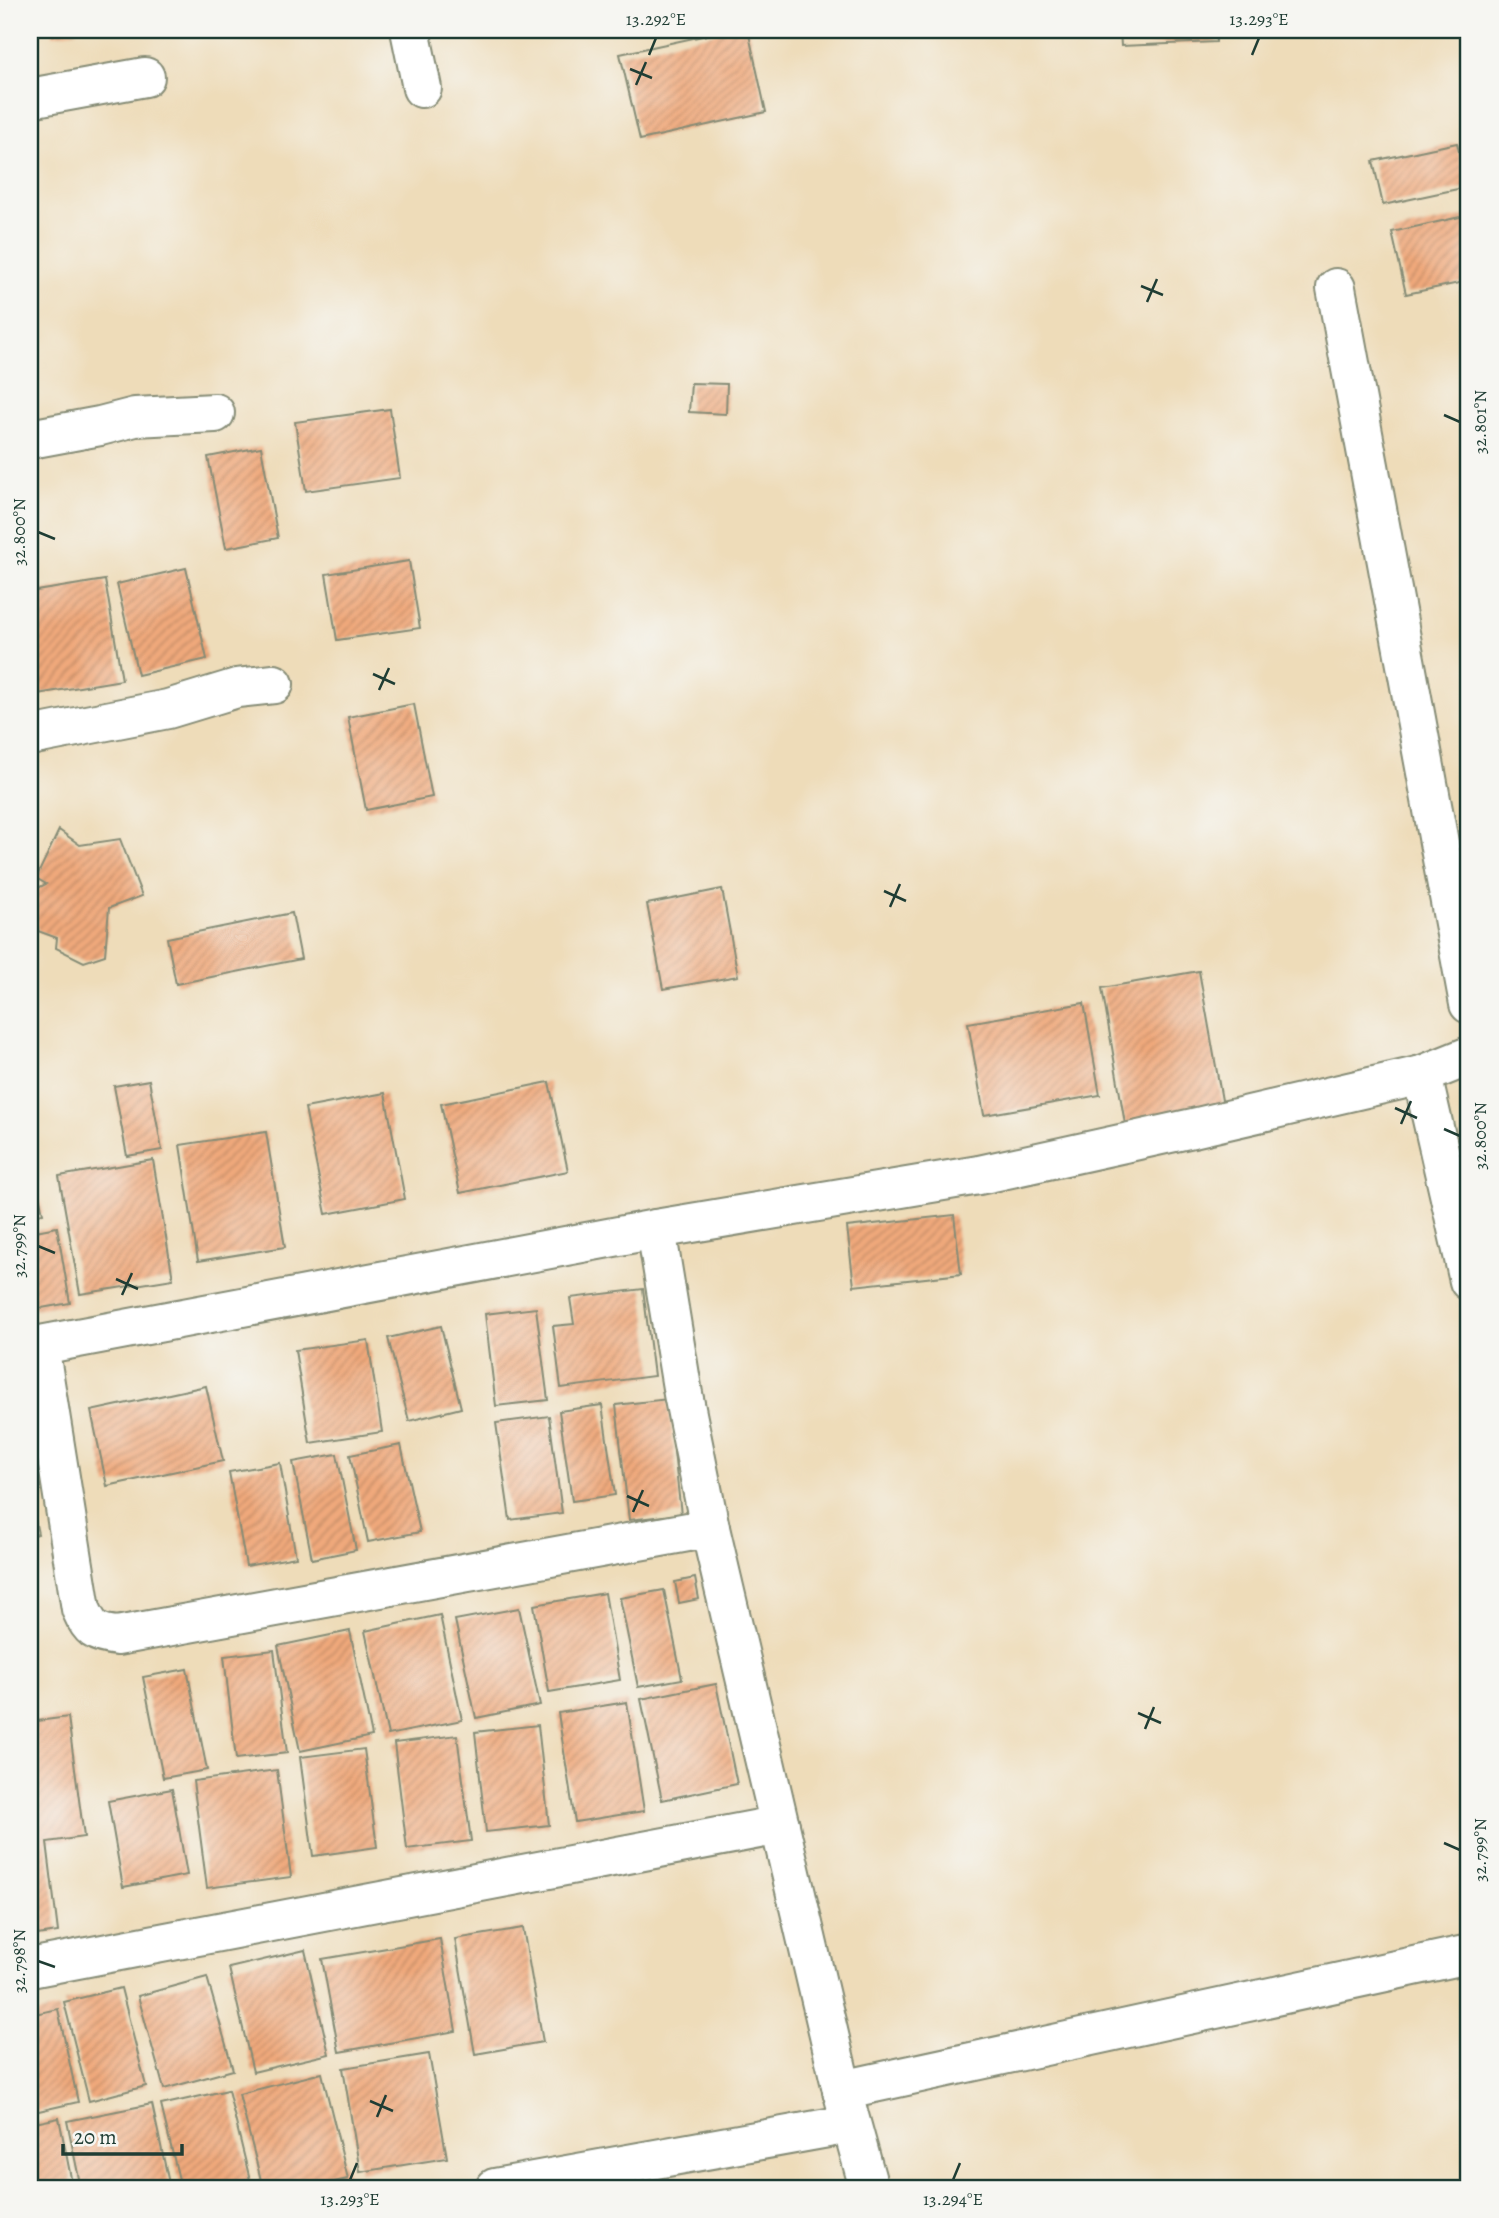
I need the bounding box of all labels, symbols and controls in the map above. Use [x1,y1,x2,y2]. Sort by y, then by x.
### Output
text: 13.292°E [626,7,686,31]
text: 13.293°E [1229,7,1289,31]
text: 32.801°N [1468,390,1492,454]
text: 32.800°N [7,498,31,566]
text: 32.800°N [1468,1102,1492,1170]
text: 32.799°N [7,1214,31,1278]
text: 32.799°N [1468,1818,1492,1882]
text: 32.798°N [7,1929,31,1993]
scale bar [63,2113,182,2157]
text: 20 m [74,2123,117,2151]
text: 13.293°E [320,2187,380,2211]
text: 13.294°E [923,2187,983,2211]

